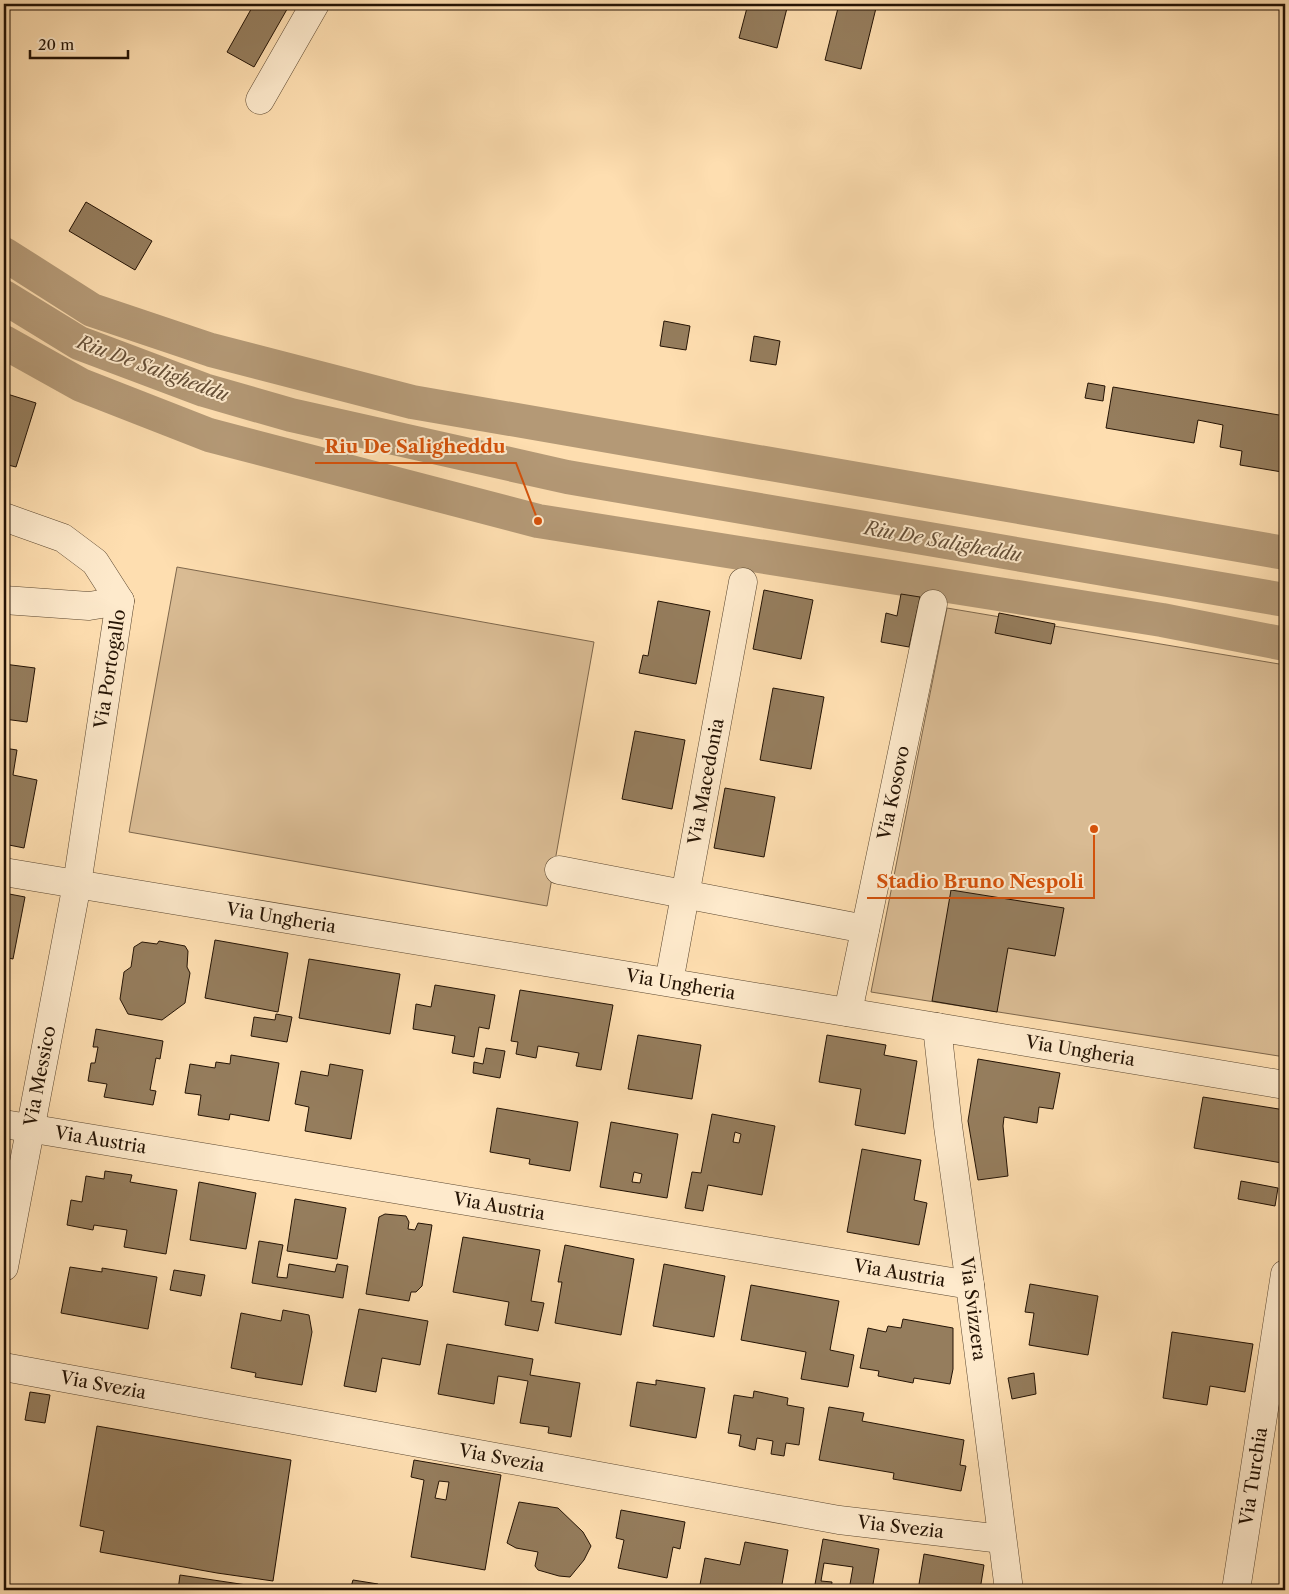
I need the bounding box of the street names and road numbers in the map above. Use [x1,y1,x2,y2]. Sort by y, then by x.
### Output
street label: Via Portogallo [90,608,130,731]
street label: Via Macedonia [683,716,729,847]
street label: Via Kosovo [873,744,914,843]
street label: Via Ungheria [224,898,338,938]
street label: Via Ungheria [623,964,738,1005]
street label: Via Messico [19,1024,61,1129]
street label: Via Ungheria [1023,1031,1137,1071]
street label: Via Austria [52,1121,149,1159]
street label: Via Austria [451,1188,547,1225]
street label: Via Austria [851,1255,948,1292]
street label: Via Svizzera [955,1255,991,1362]
street label: Via Svezia [58,1366,149,1404]
street label: Via Turchia [1235,1425,1272,1528]
street label: Via Svezia [456,1439,547,1477]
street label: Via Svezia [855,1511,946,1543]

